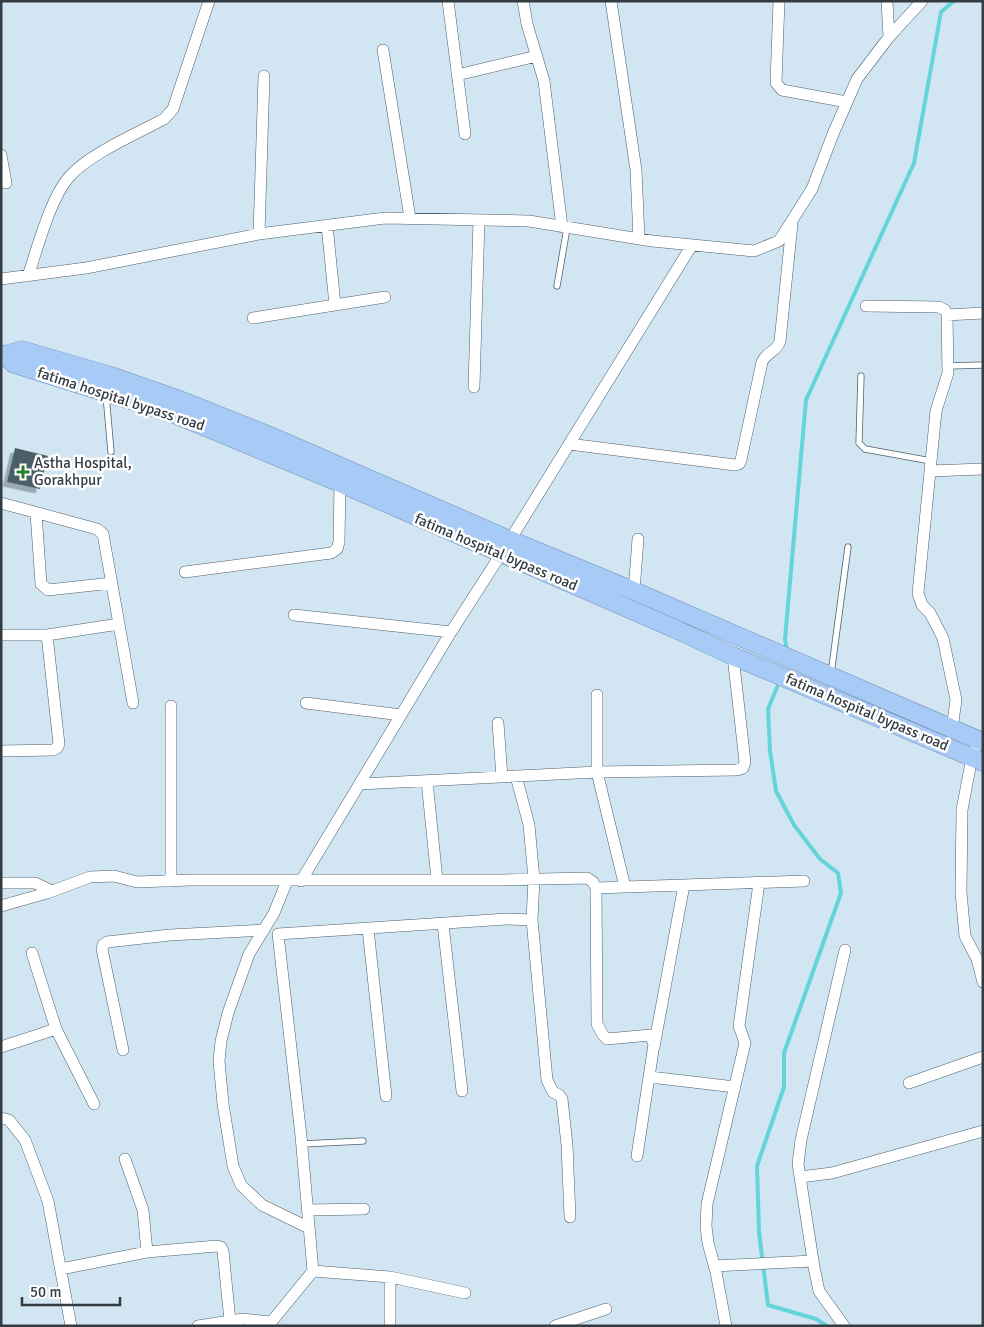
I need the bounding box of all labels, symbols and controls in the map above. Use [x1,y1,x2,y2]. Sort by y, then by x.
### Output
street label: fatima hospital bypass road [35,363,207,435]
place label: Astha Hospital, Gorakhpur [34,454,132,489]
marker: Astha Hospital, Gorakhpur [16,465,30,479]
street label: fatima hospital bypass road [412,509,580,595]
street label: fatima hospital bypass road [783,669,951,755]
scale bar [22,1274,120,1306]
text: 50 m [30,1283,61,1301]

